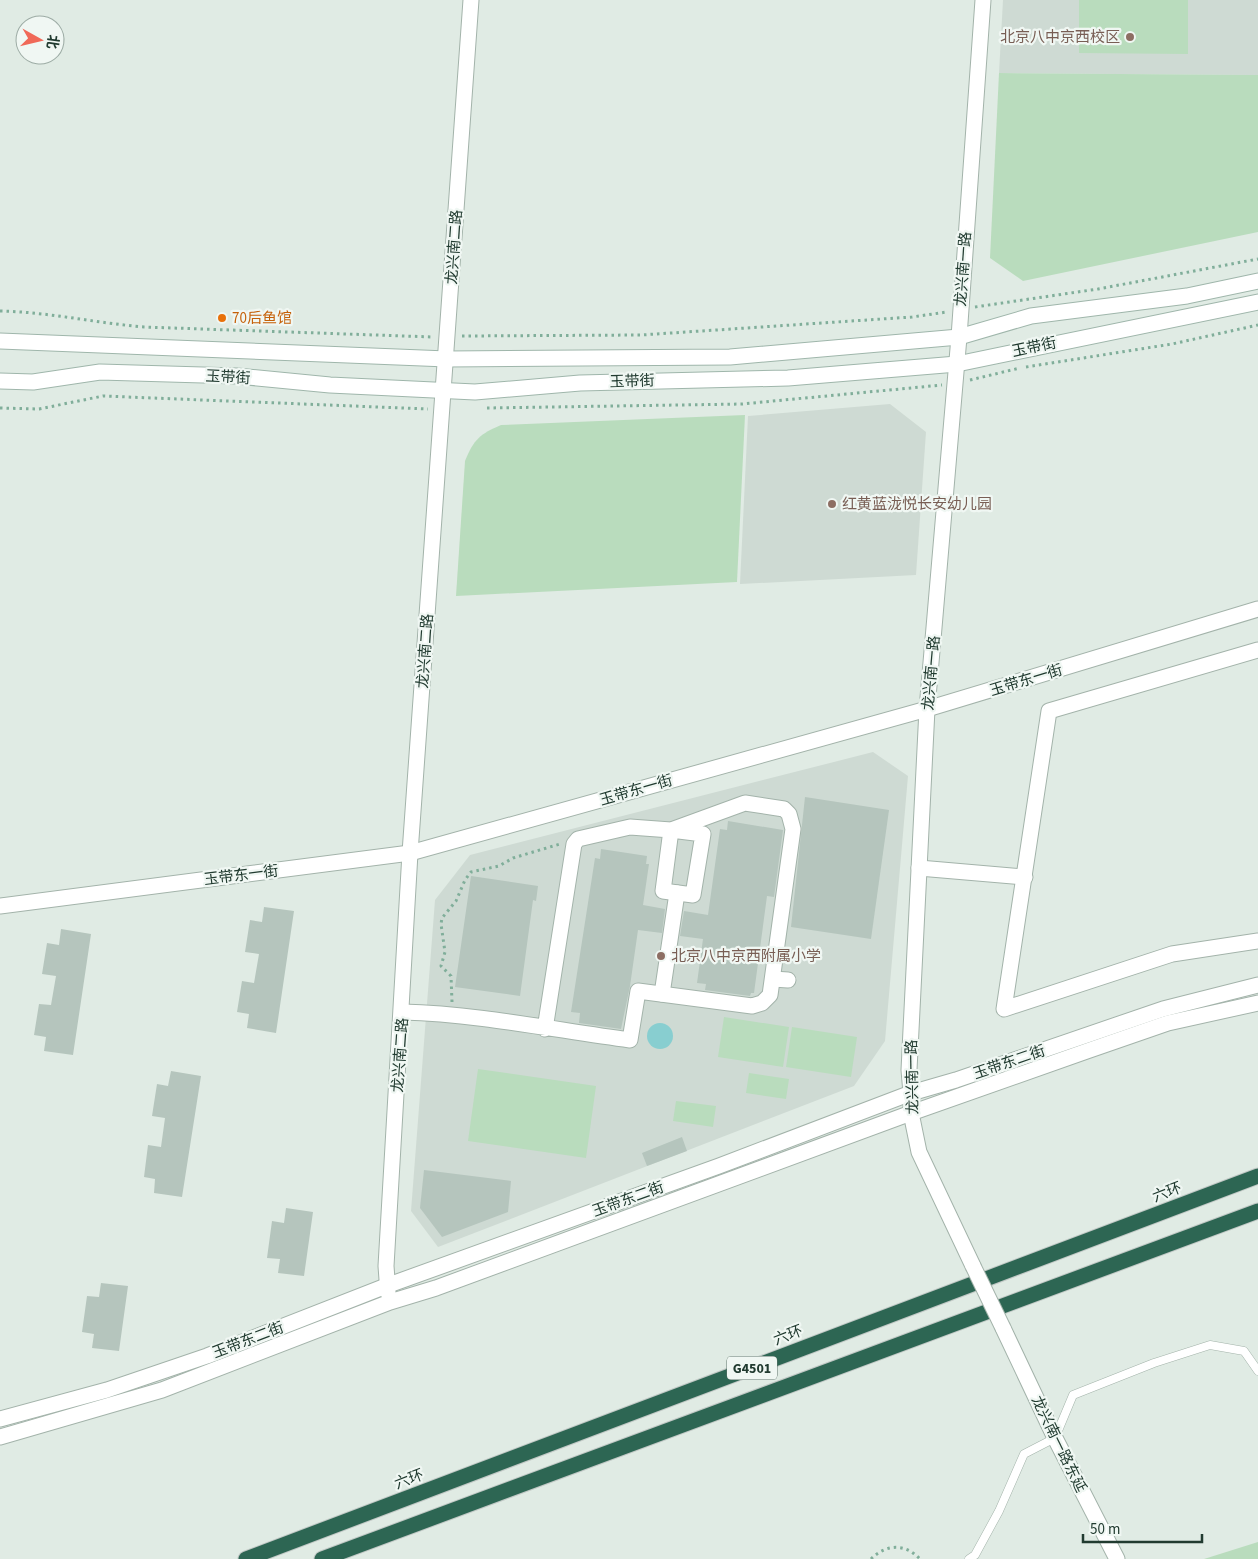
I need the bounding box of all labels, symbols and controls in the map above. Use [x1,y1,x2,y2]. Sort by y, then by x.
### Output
north arrow [15,15,65,65]
place label: 北京八中京西校区 [1000,27,1120,48]
marker: 北京八中京西校区 [1124,31,1136,43]
text: 北 [41,33,63,50]
street label: 龙兴南二路 [441,209,468,285]
street label: 龙兴南一路 [950,231,977,307]
place label: 70后鱼馆 [232,308,292,329]
marker: 70后鱼馆 [216,312,228,324]
street label: 玉带街 [1010,333,1058,362]
street label: 玉带街 [205,366,251,389]
street label: 玉带街 [609,370,655,393]
place label: 红黄蓝泷悦长安幼儿园 [842,494,992,515]
marker: 红黄蓝泷悦长安幼儿园 [826,498,838,510]
street label: 龙兴南二路 [412,613,439,689]
street label: 龙兴南一路 [918,635,945,711]
street label: 玉带东一街 [987,659,1065,701]
street label: 玉带东一街 [597,770,675,811]
street label: 玉带东一街 [203,861,280,890]
place label: 北京八中京西附属小学 [671,946,821,967]
marker: 北京八中京西附属小学 [655,950,667,962]
street label: 龙兴南二路 [387,1017,414,1093]
street label: 龙兴南一路 [901,1039,924,1115]
street label: 玉带东二街 [970,1040,1048,1085]
street label: 玉带东二街 [589,1177,667,1222]
street label: 六环 [1149,1177,1185,1208]
street label: 玉带东二街 [209,1317,287,1364]
street label: 六环 [770,1320,806,1351]
road number: G4501 [727,1356,777,1380]
street label: 龙兴南一路东延 [1026,1392,1091,1496]
street label: 六环 [391,1464,427,1495]
scale bar [1083,1512,1202,1544]
text: 50 m [1090,1519,1120,1540]

